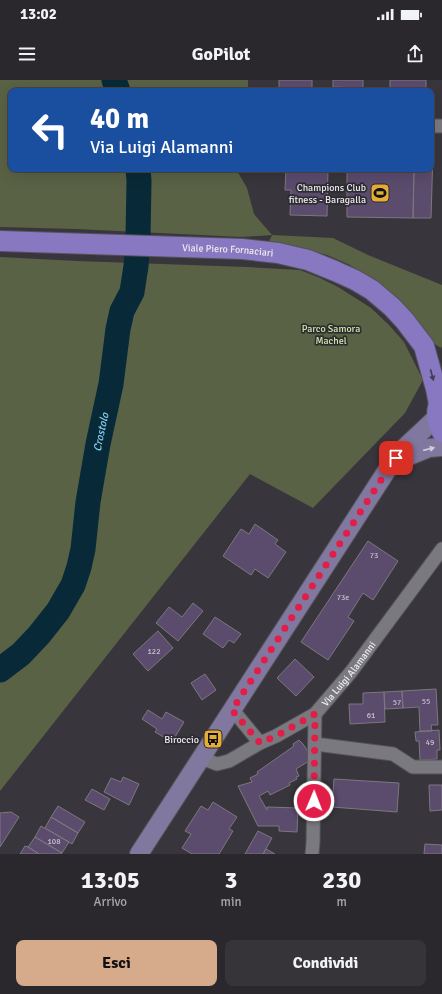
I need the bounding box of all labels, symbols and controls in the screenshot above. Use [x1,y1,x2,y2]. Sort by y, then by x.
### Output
text: 13:02 [20,5,57,23]
icon: menu [16,43,38,65]
text: GoPilot [192,43,250,65]
icon: share [404,43,426,65]
text: 40 m [90,102,149,136]
icon: left [24,104,76,156]
text: Via Luigi Alamanni [90,136,233,158]
place label: Champions Club fitness - Baragalla [289,182,366,206]
sports icon: Champions Club fitness - Baragalla [369,182,391,204]
street label: Viale Piero Fornaciari [182,242,274,259]
park label: Parco Samora Machel [302,323,360,347]
one-way arrow [429,369,435,381]
water label: Crostolo [91,410,112,453]
pin [379,441,413,475]
one-way arrow [423,445,435,451]
icon: arrive [385,447,407,469]
house number: 73 [370,550,378,560]
house number: 73e [337,592,349,602]
street label: Via Luigi Alamanni [319,639,379,709]
house number: 122 [148,646,160,656]
house number: 55 [422,696,430,706]
house number: 57 [393,697,401,707]
house number: 61 [367,710,375,720]
bus stop icon: Biroccio [202,728,224,750]
place label: Biroccio [164,734,199,746]
house number: 49 [426,737,434,747]
position arrow [293,780,335,822]
house number: 108 [48,836,60,846]
text: 13:05 [81,865,140,895]
text: 3 [225,865,237,895]
text: 230 [322,865,361,895]
text: Arrivo [93,894,127,910]
text: min [221,894,242,910]
text: m [337,894,347,910]
button: Esci [16,940,217,986]
button: Condividi [225,940,426,986]

